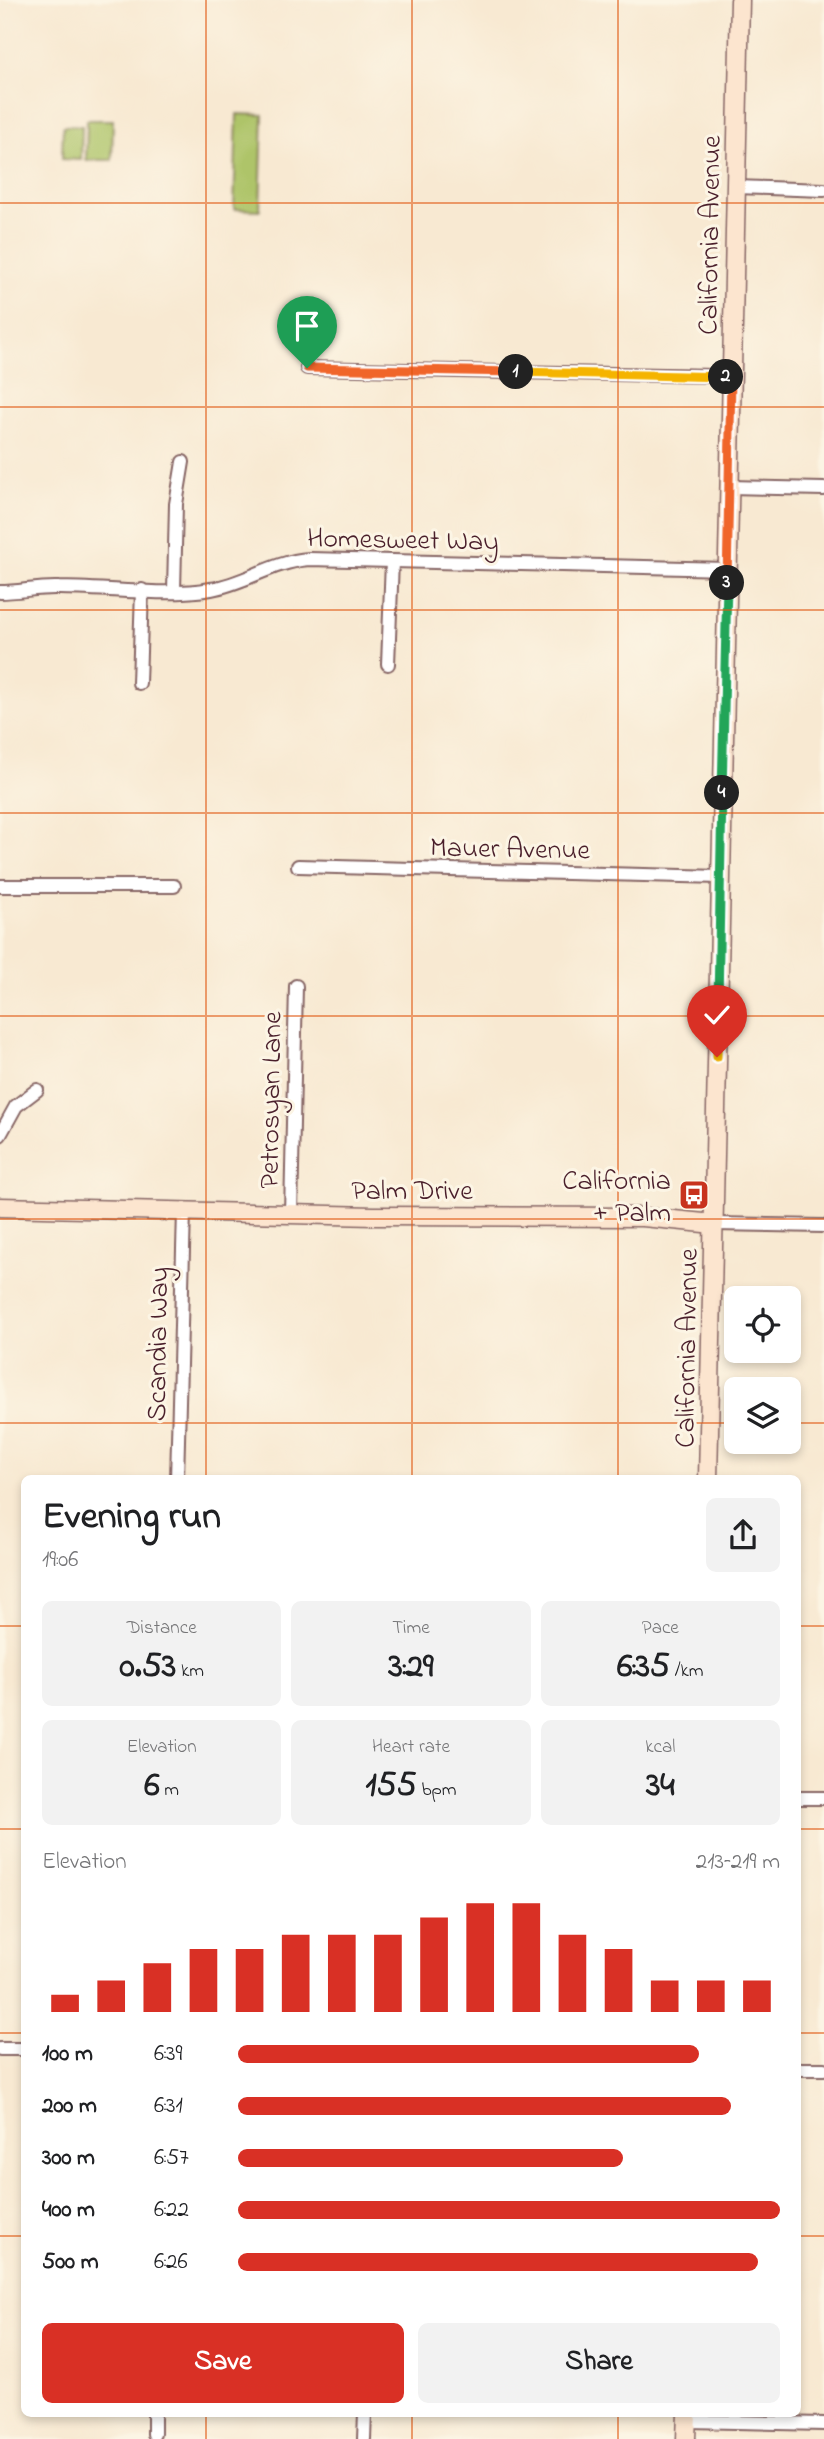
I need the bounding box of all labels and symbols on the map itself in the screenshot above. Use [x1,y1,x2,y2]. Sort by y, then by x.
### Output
street label: California Avenue [689,135,734,335]
pin [277,296,337,368]
pin: 1 [498,354,534,390]
pin: 2 [708,360,744,394]
street label: Homesweet Way [307,519,499,564]
pin: 3 [710,566,744,600]
pin: 4 [704,776,740,810]
street label: Mauer Avenue [430,829,591,872]
pin [687,985,747,1057]
street label: Petrosyan Lane [250,1011,295,1189]
place label: California + Palm [562,1162,671,1235]
street label: Palm Drive [351,1172,473,1213]
bus stop icon: California + Palm [677,1178,711,1212]
street label: California Avenue [666,1248,711,1448]
street label: Scandia Way [138,1266,181,1422]

